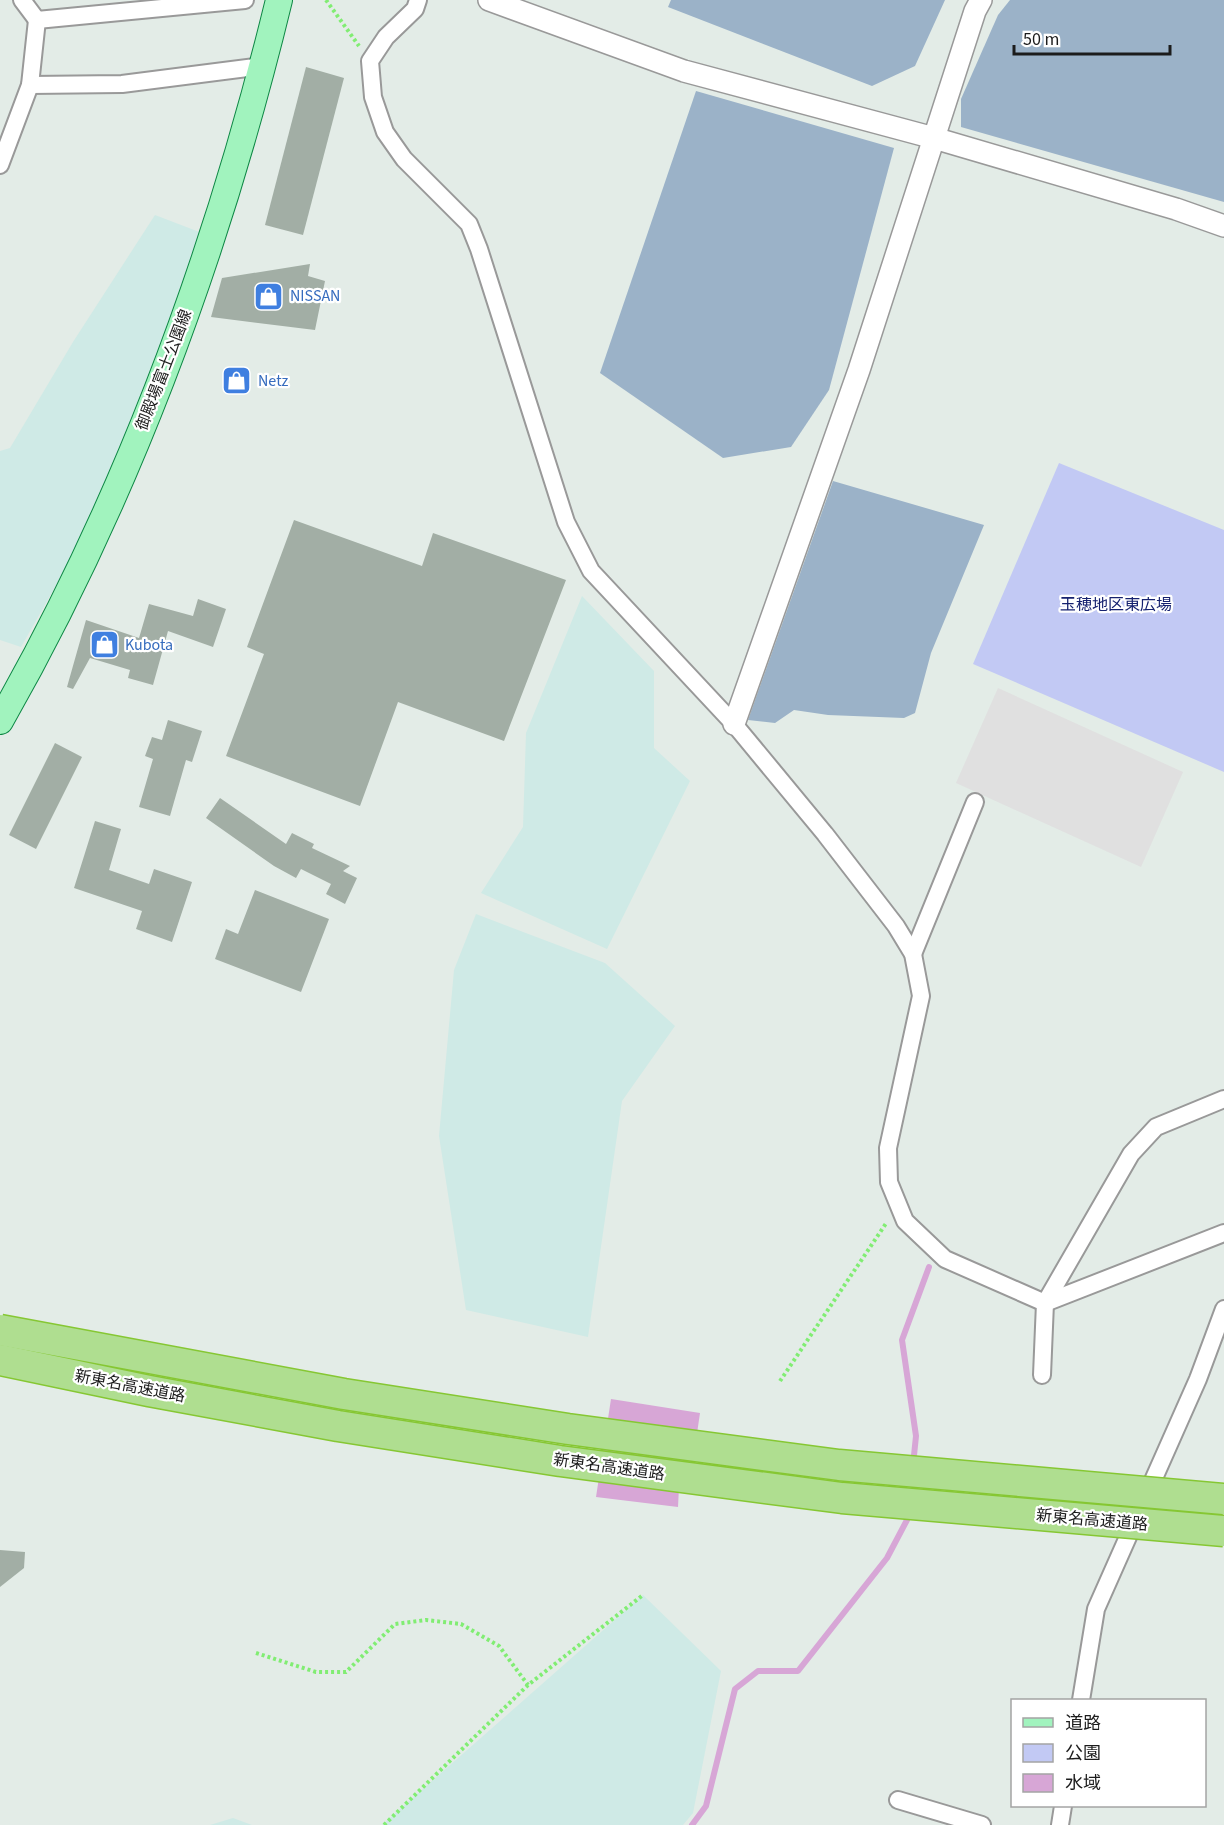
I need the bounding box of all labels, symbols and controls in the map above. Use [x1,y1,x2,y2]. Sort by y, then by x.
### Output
scale bar [1014,18,1170,56]
text: 50 m [1023,27,1059,52]
shop icon: NISSAN [253,280,285,312]
place label: NISSAN [290,285,340,307]
street label: 御殿場富士公園線 [131,306,197,434]
shop icon: Netz [221,365,253,397]
place label: Netz [258,370,289,392]
park label: 玉穂地区東広場 [1060,594,1172,616]
shop icon: Kubota [88,629,120,661]
place label: Kubota [125,634,173,656]
street label: 新東名高速道路 [73,1365,187,1407]
street label: 新東名高速道路 [552,1448,666,1486]
street label: 新東名高速道路 [1035,1504,1149,1536]
legend [1011,1699,1206,1807]
text: 道路 [1065,1711,1101,1736]
text: 公園 [1065,1741,1101,1766]
text: 水域 [1065,1771,1101,1796]

